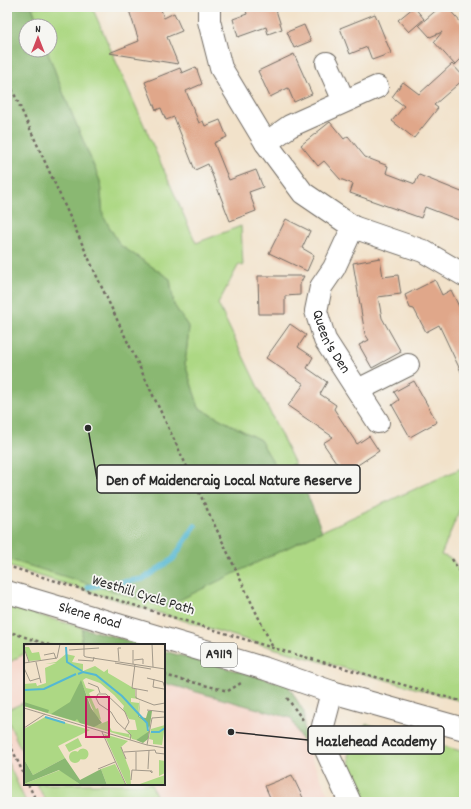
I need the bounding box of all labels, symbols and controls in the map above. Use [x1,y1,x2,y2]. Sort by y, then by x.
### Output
north arrow [18,18,58,58]
text: N [35,22,41,38]
street label: Queen's Den [305,307,355,378]
callout: Den of Maidencraig Local Nature Reserve [97,465,360,493]
text: Den of Maidencraig Local Nature Reserve [106,470,352,493]
street label: Westhill Cycle Path [89,570,197,622]
street label: Skene Road [55,597,123,636]
road number: A9119 [201,643,237,667]
inset map [24,644,165,785]
callout: Hazlehead Academy [308,726,444,754]
text: Hazlehead Academy [316,731,438,754]

